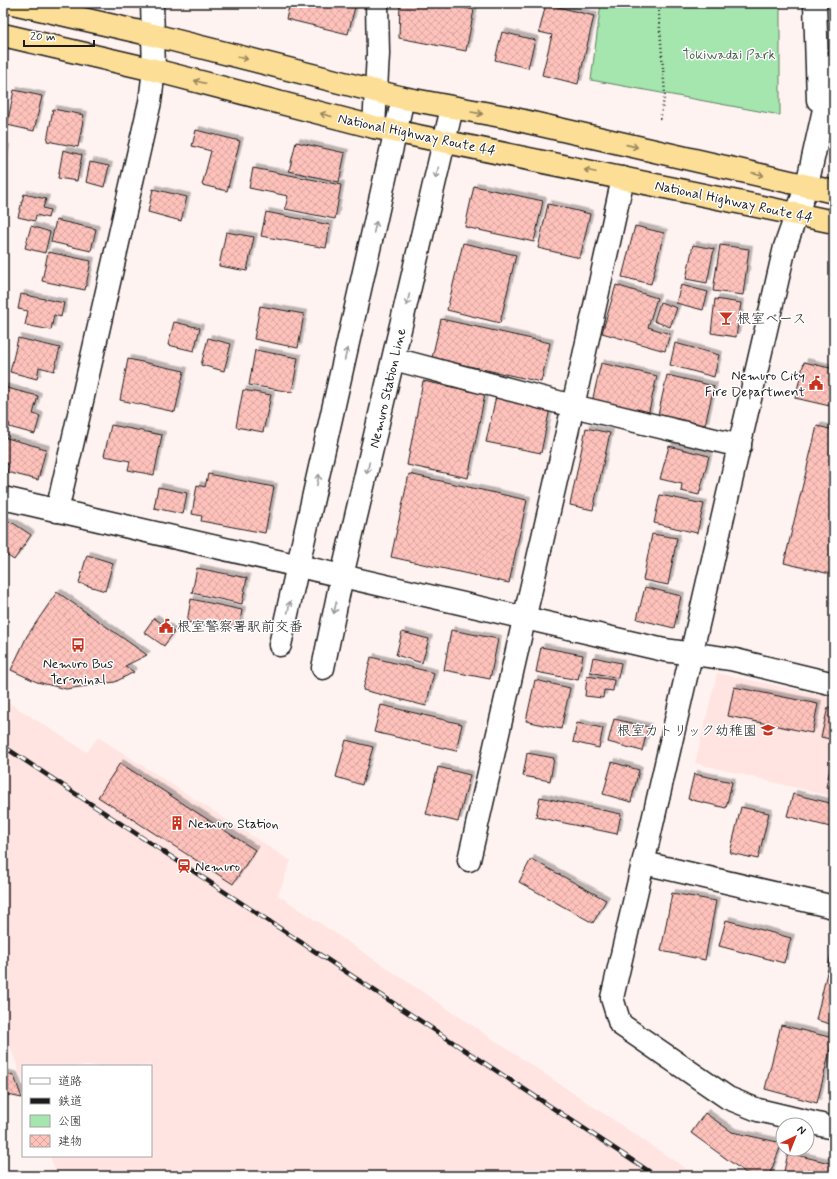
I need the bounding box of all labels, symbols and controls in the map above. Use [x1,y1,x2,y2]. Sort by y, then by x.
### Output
scale bar [24,22,94,48]
text: 20 m [30,29,56,45]
park label: Tokiwadai Park [682,46,776,64]
one-way arrow [235,55,248,62]
one-way arrow [194,78,207,85]
street label: National Highway Route 44 [336,109,498,161]
one-way arrow [470,109,483,117]
one-way arrow [320,110,333,118]
one-way arrow [625,142,638,150]
one-way arrow [584,166,597,174]
one-way arrow [432,167,440,180]
one-way arrow [752,171,765,179]
street label: National Highway Route 44 [653,176,815,228]
one-way arrow [372,221,380,234]
one-way arrow [403,293,411,306]
bar icon: 根室ベース [718,310,734,326]
place label: 根室ベース [737,310,806,328]
street label: Nemuro Station Line [365,326,411,450]
one-way arrow [343,348,351,361]
place label: Nemuro City Fire Department [705,367,805,401]
public building icon: Nemuro City Fire Department [808,375,824,391]
one-way arrow [364,461,371,474]
one-way arrow [314,474,322,487]
one-way arrow [286,601,294,614]
one-way arrow [331,601,339,614]
public building icon: 根室警察署駅前交番 [158,618,174,634]
place label: 根室警察署駅前交番 [177,618,303,636]
bus stop icon: Nemuro Bus Terminal [70,637,86,653]
place label: Nemuro Bus Terminal [43,655,113,689]
place label: 根室カトリック幼稚園 [617,722,757,740]
school or university icon: 根室カトリック幼稚園 [760,722,776,738]
building icon: Nemuro Station [169,815,185,831]
place label: Nemuro Station [188,815,278,833]
station icon: Nemuro [176,858,192,874]
place label: Nemuro [195,858,240,876]
legend [22,1065,152,1157]
text: 道路 [58,1074,82,1090]
text: 鉄道 [58,1094,82,1110]
text: 公園 [58,1114,82,1130]
north arrow [775,1117,815,1157]
text: N [794,1123,809,1138]
text: 建物 [58,1134,82,1150]

